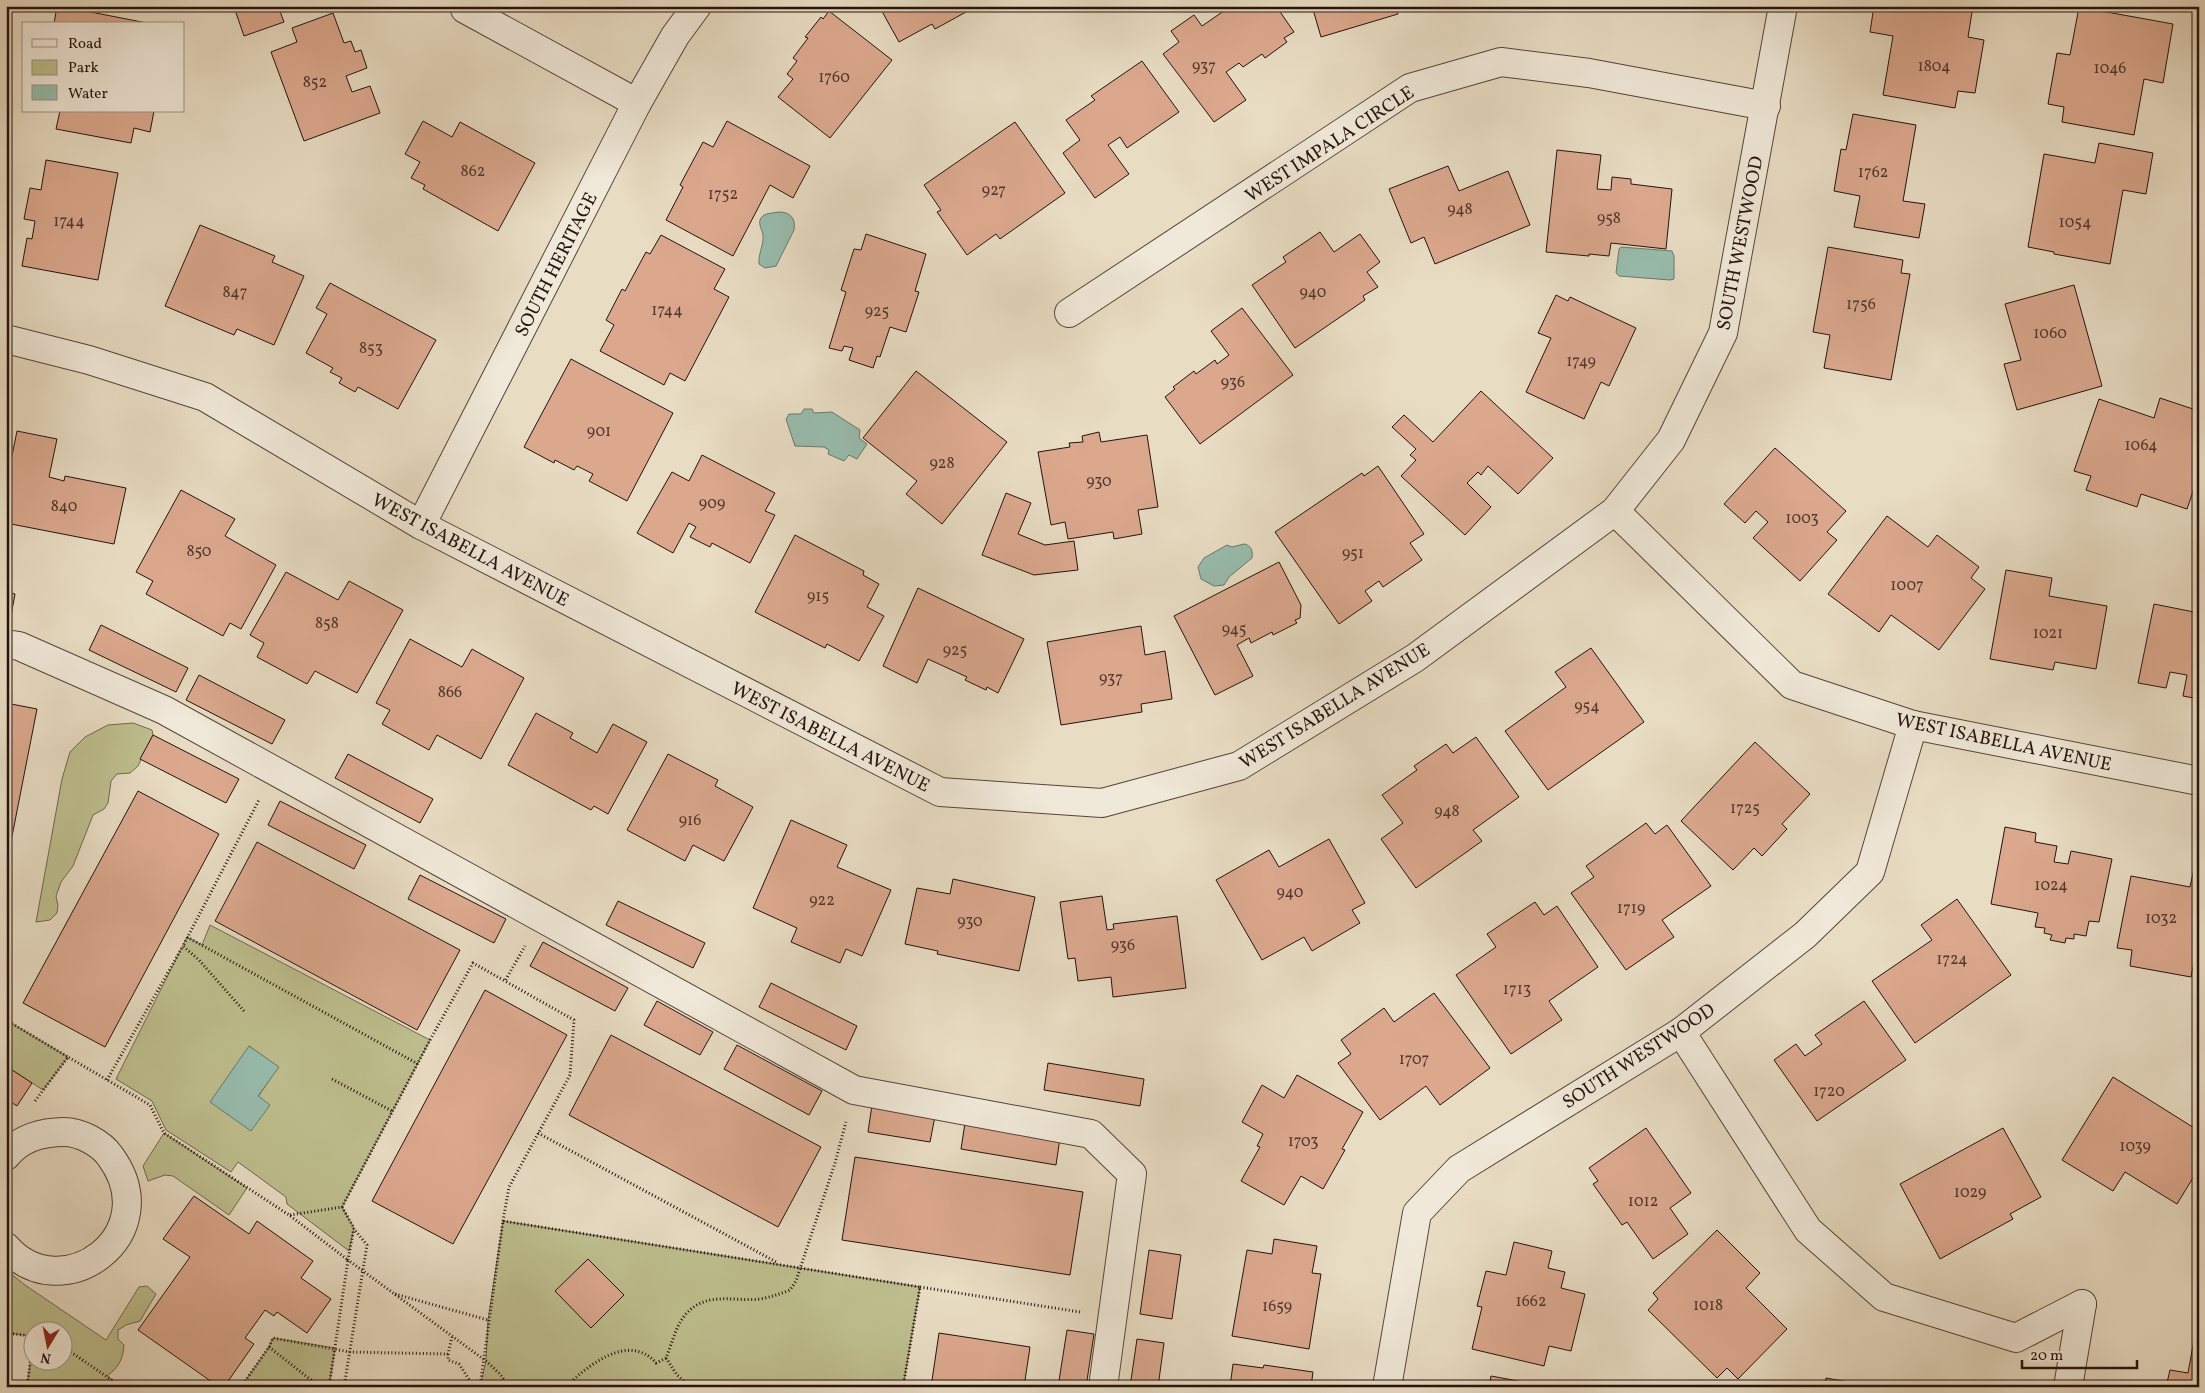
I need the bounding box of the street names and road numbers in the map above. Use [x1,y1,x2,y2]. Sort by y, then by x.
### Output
street label: WEST IMPALA CIRCLE [1240,80,1420,209]
street label: SOUTH WESTWOOD [1711,154,1771,333]
street label: SOUTH HERITAGE [509,188,604,342]
street label: WEST ISABELLA AVENUE [367,488,573,614]
street label: WEST ISABELLA AVENUE [1235,637,1435,776]
street label: WEST ISABELLA AVENUE [726,676,934,799]
street label: WEST ISABELLA AVENUE [1893,707,2114,779]
street label: SOUTH WESTWOOD [1558,997,1721,1116]

